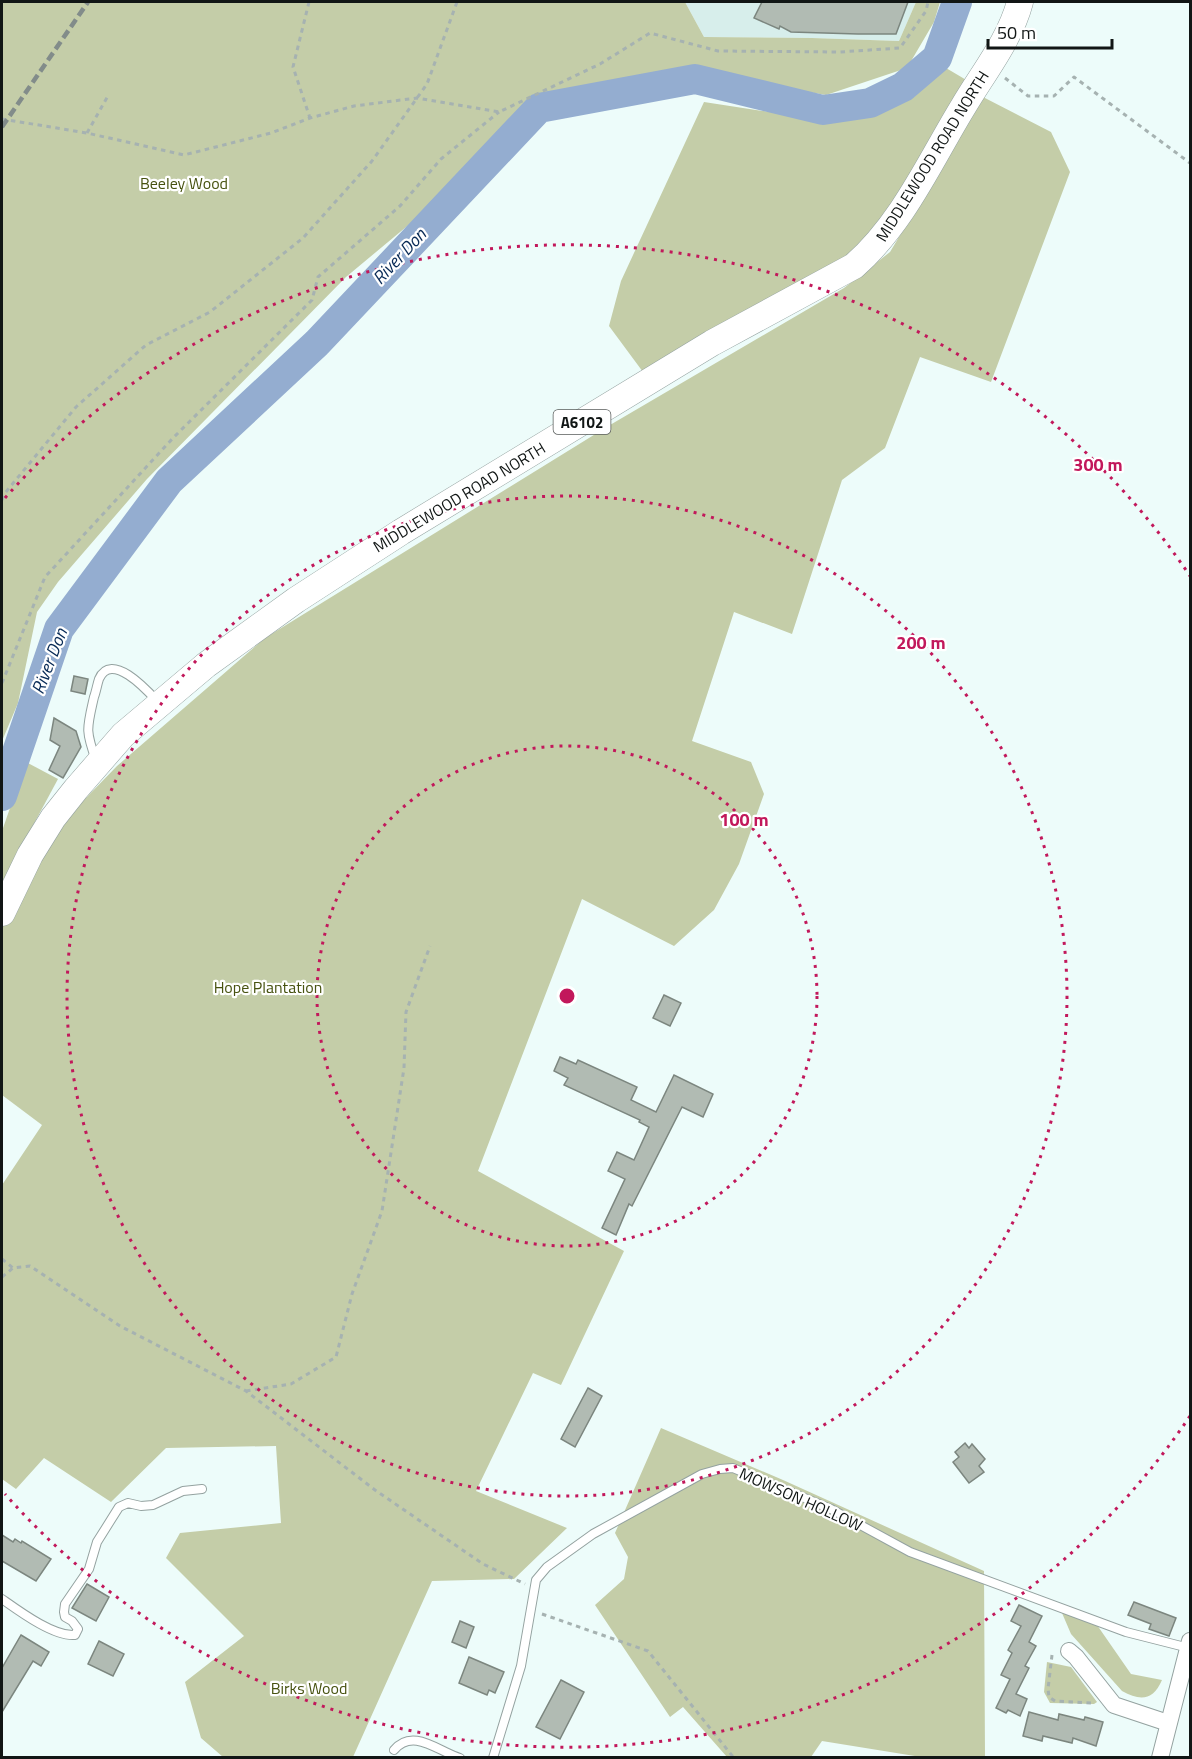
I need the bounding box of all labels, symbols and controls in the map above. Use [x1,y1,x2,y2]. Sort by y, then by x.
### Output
scale bar [988,12,1112,50]
text: 50 m [997,19,1036,46]
street label: MIDDLEWOOD ROAD NORTH [869,66,995,246]
park label: Beeley Wood [140,171,228,195]
water label: River Don [366,221,433,290]
road number: A6102 [554,410,610,434]
street label: MIDDLEWOOD ROAD NORTH [368,436,550,558]
text: 300 m [1073,451,1123,478]
water label: River Don [24,623,74,698]
text: 200 m [896,629,946,656]
text: 100 m [719,806,769,833]
park label: Hope Plantation [214,975,322,999]
centre of rings [557,986,577,1006]
street label: MOWSON HOLLOW [735,1461,867,1537]
park label: Birks Wood [271,1676,347,1700]

